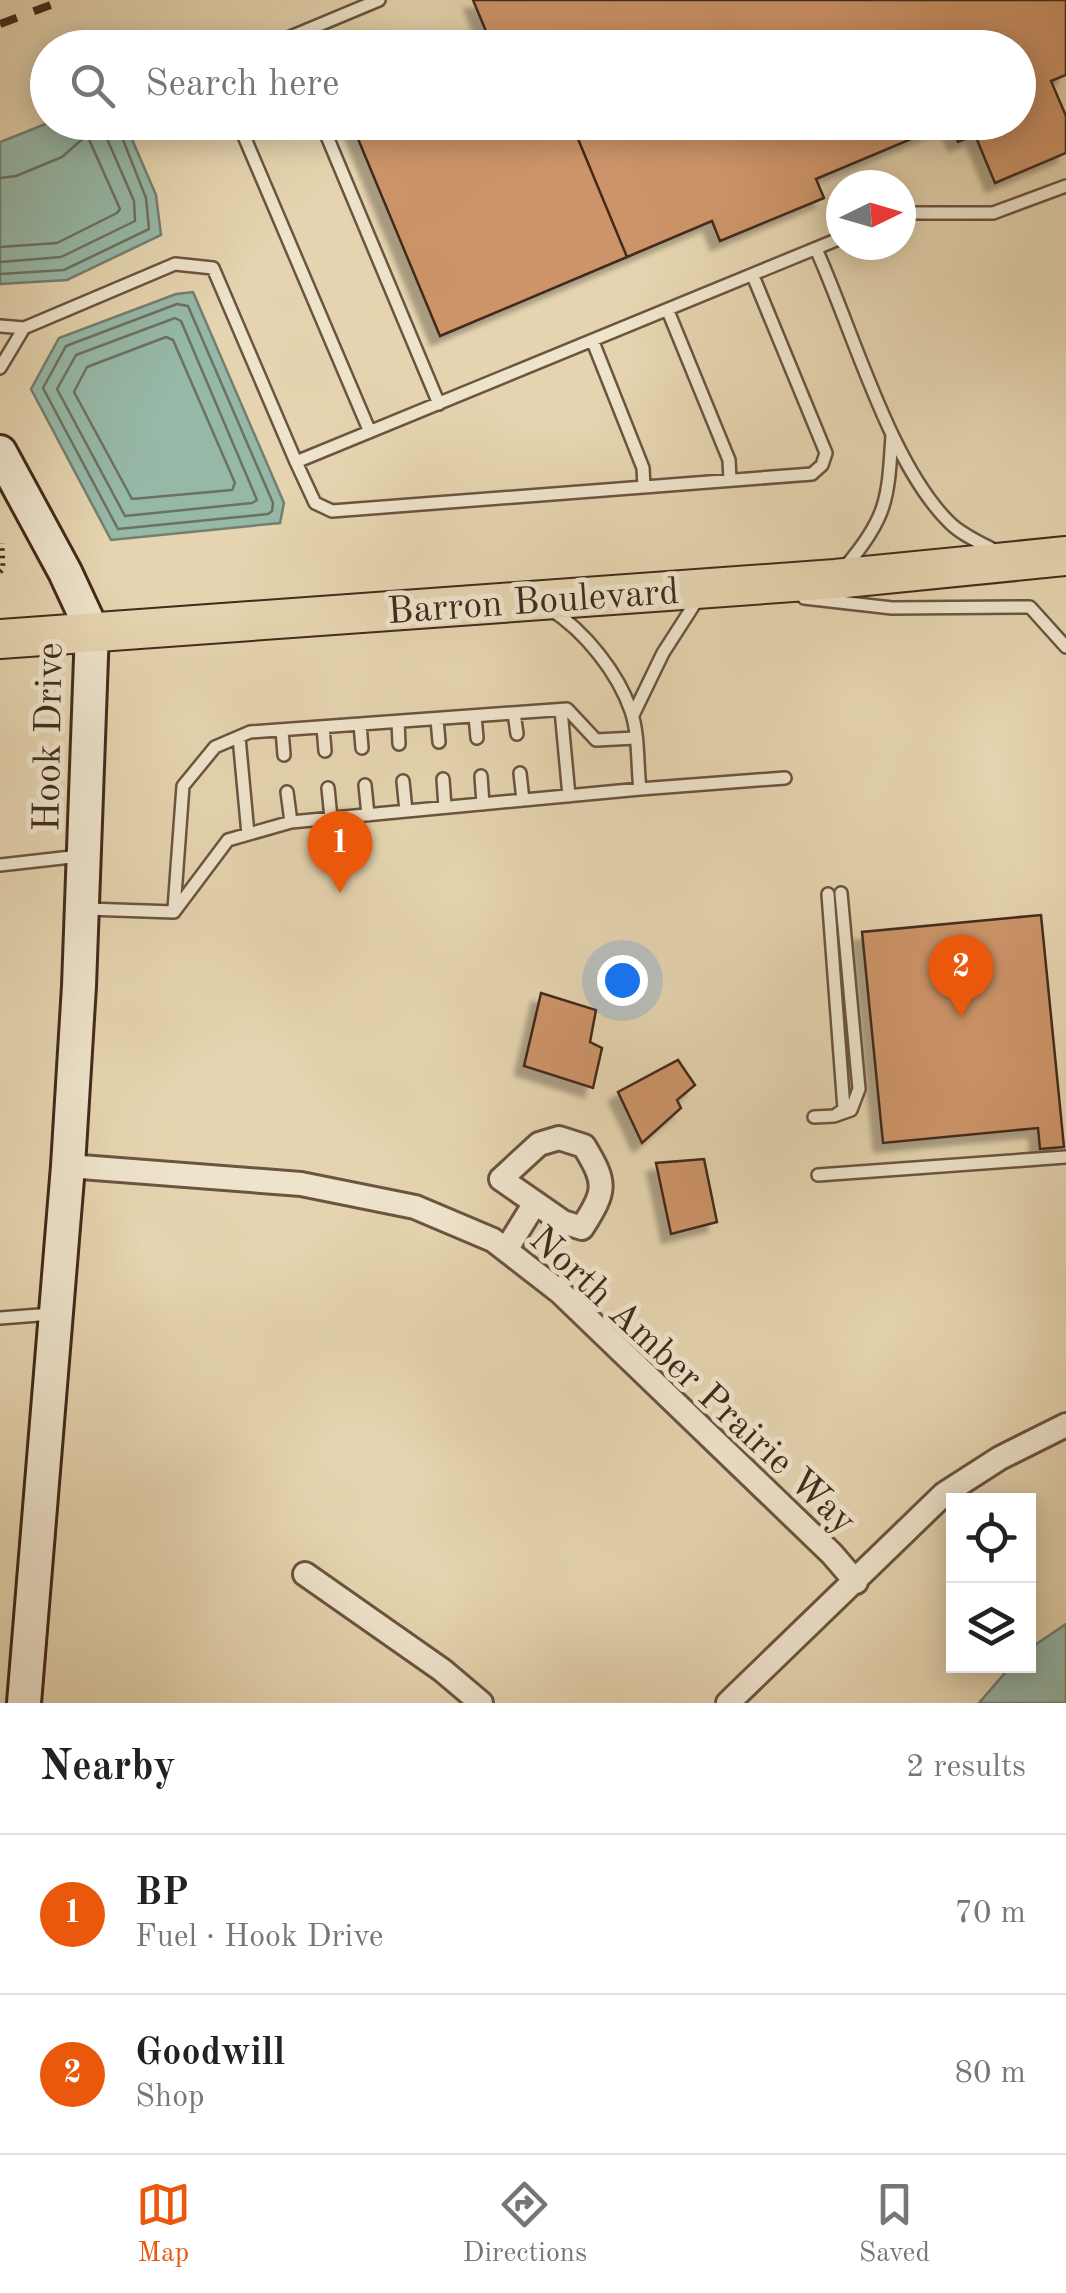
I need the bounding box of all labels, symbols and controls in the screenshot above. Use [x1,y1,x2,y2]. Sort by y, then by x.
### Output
search box [30,30,1036,140]
icon: search [65,58,120,113]
text: Search here [145,66,340,104]
north arrow [826,170,916,260]
street label: Barron Boulevard [386,574,680,632]
street label: Hook Drive [29,642,71,832]
pin: 1 [308,810,372,893]
pin: 2 [928,934,994,1017]
your location [597,955,648,1006]
street label: North Amber Prairie Way [521,1220,862,1542]
map controls [946,1493,1036,1673]
button: locate [946,1493,1036,1583]
button: layers [946,1583,1036,1673]
text: Nearby [40,1747,176,1789]
text: 2 results [906,1752,1026,1784]
text: BP [135,1875,189,1913]
text: 1 [63,1898,82,1930]
text: 70 m [955,1898,1026,1930]
text: Fuel · Hook Drive [135,1922,383,1954]
text: Goodwill [135,2035,285,2073]
text: 2 [63,2058,82,2090]
text: 80 m [955,2058,1026,2090]
text: Shop [135,2082,205,2114]
tab: Map [136,2177,191,2272]
tab: Directions [463,2177,587,2272]
tab: Saved [859,2177,930,2272]

